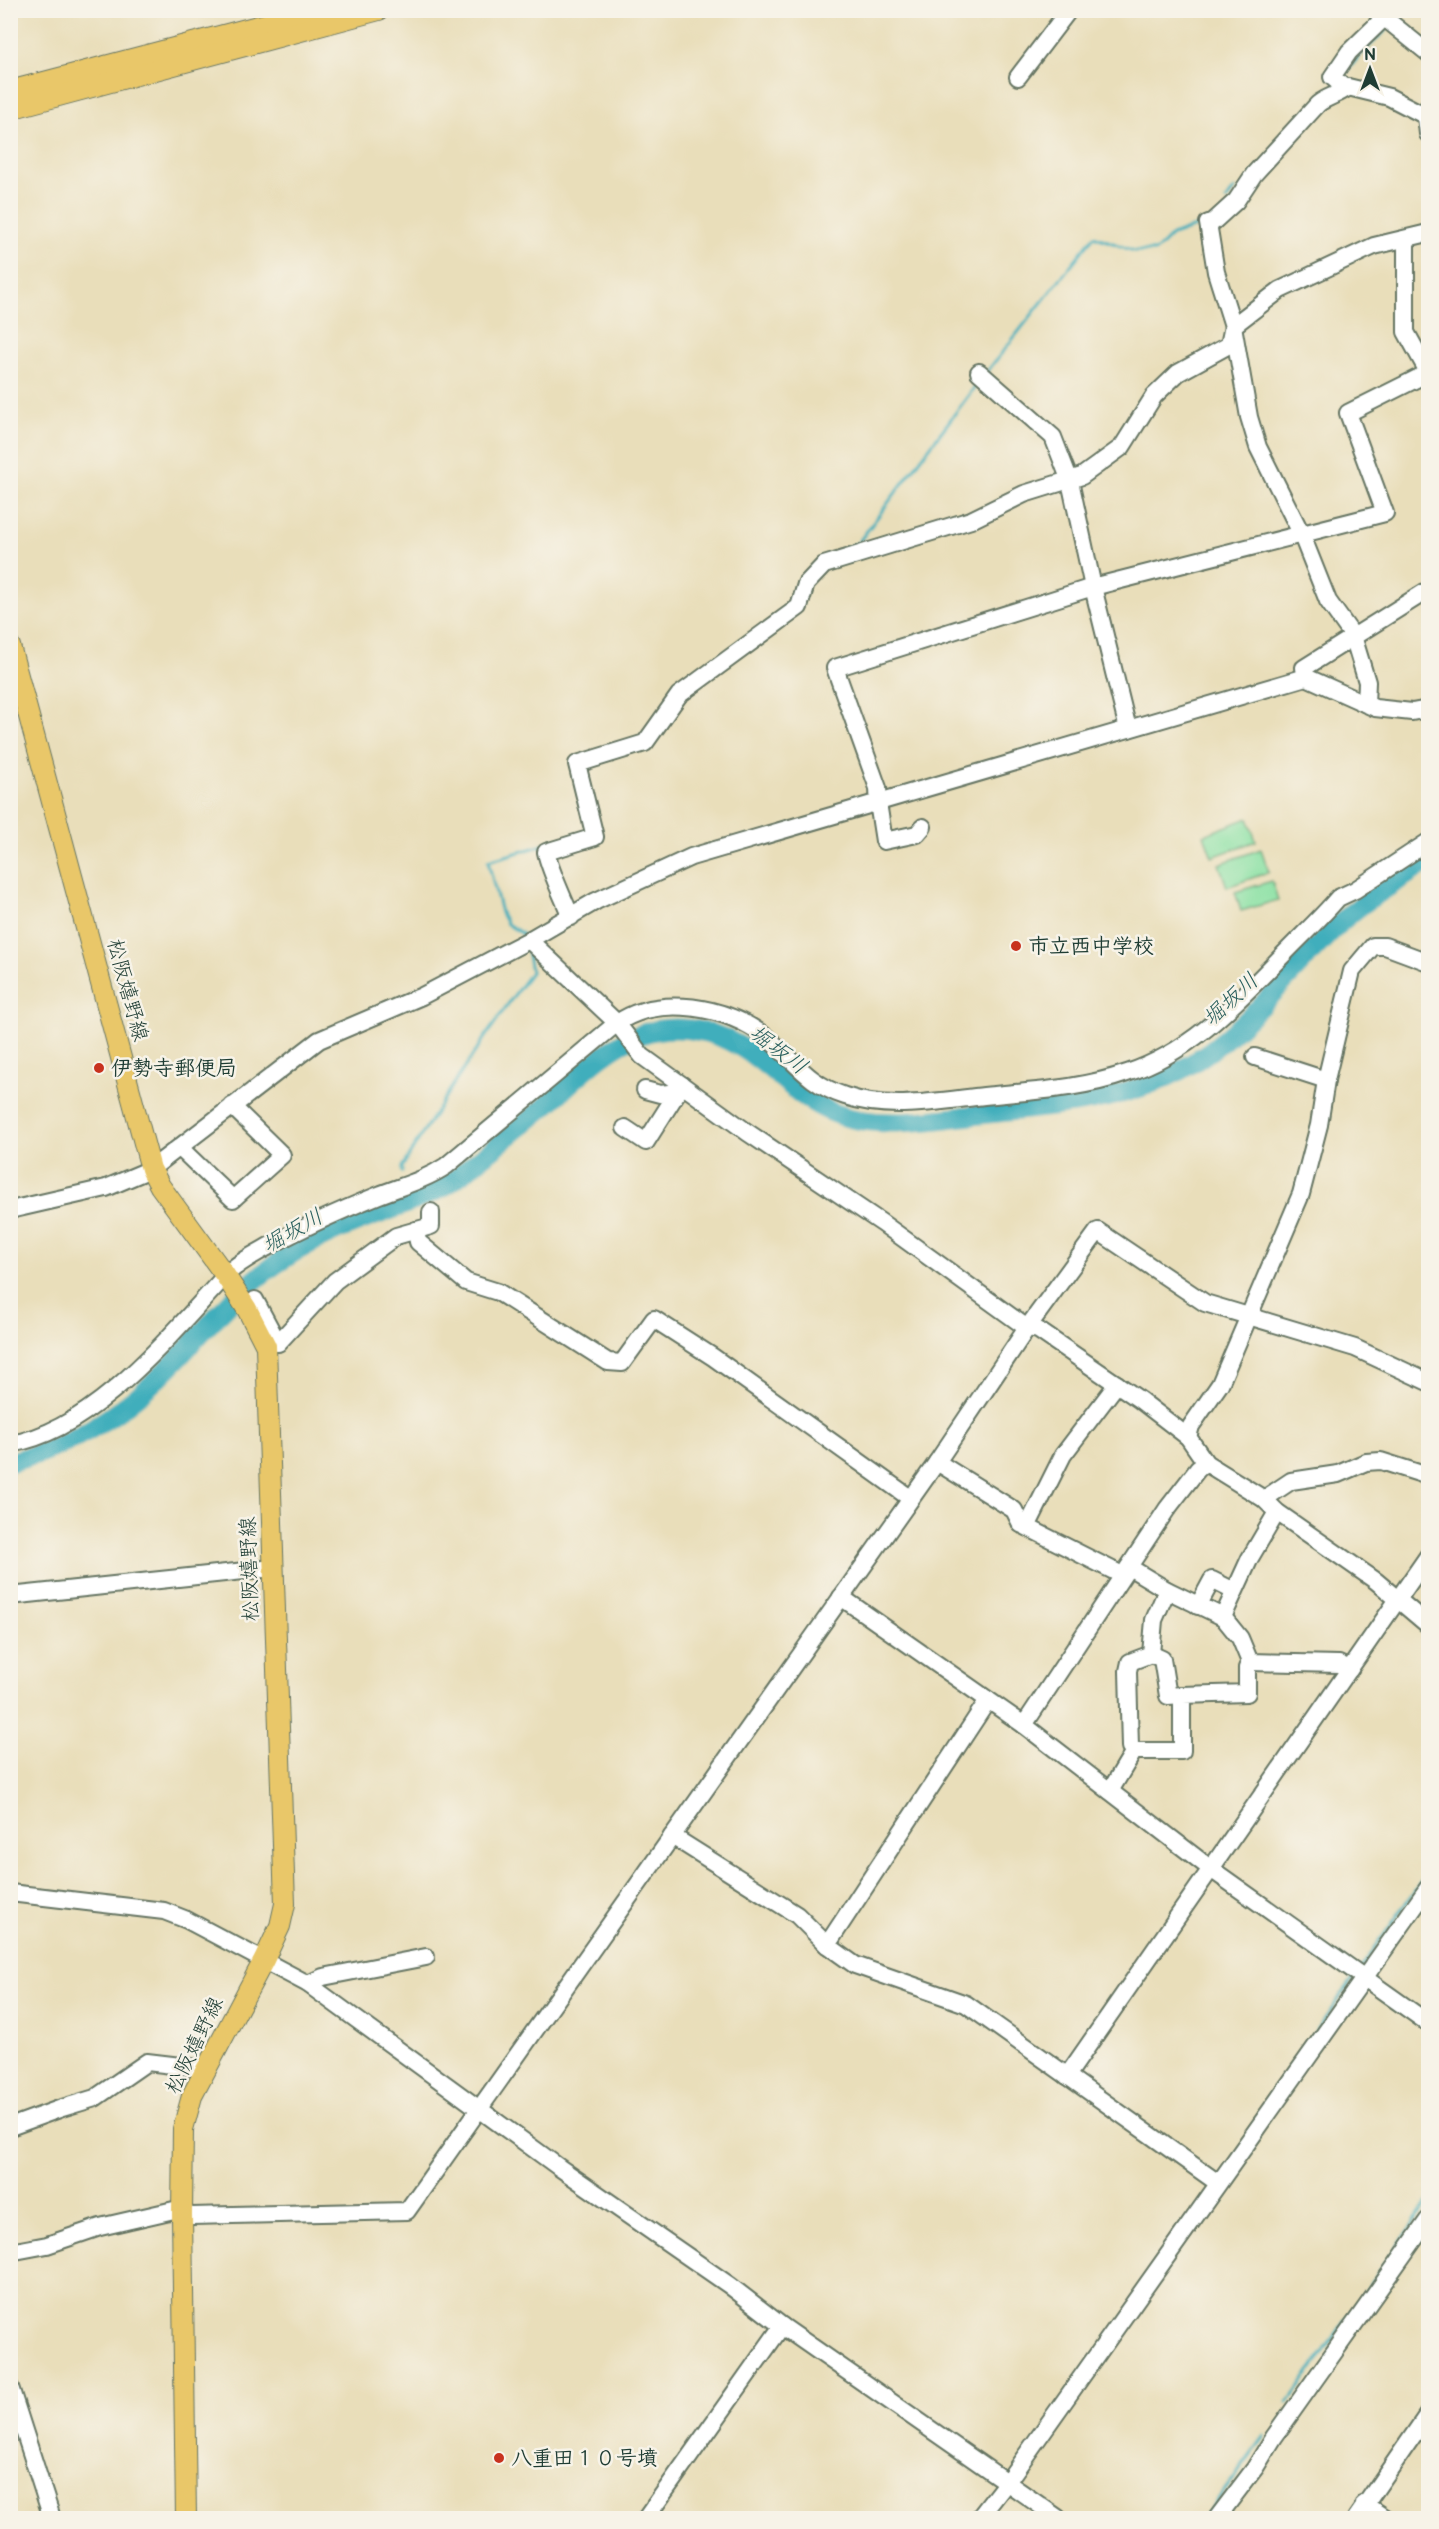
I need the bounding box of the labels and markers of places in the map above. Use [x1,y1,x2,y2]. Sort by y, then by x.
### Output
place label: 市立西中学校 [1028,934,1154,959]
marker: 市立西中学校 [1009,939,1023,953]
place label: 伊勢寺郵便局 [111,1056,237,1081]
marker: 伊勢寺郵便局 [92,1061,106,1075]
place label: 八重田１０号墳 [511,2446,658,2471]
marker: 八重田１０号墳 [492,2451,506,2465]

